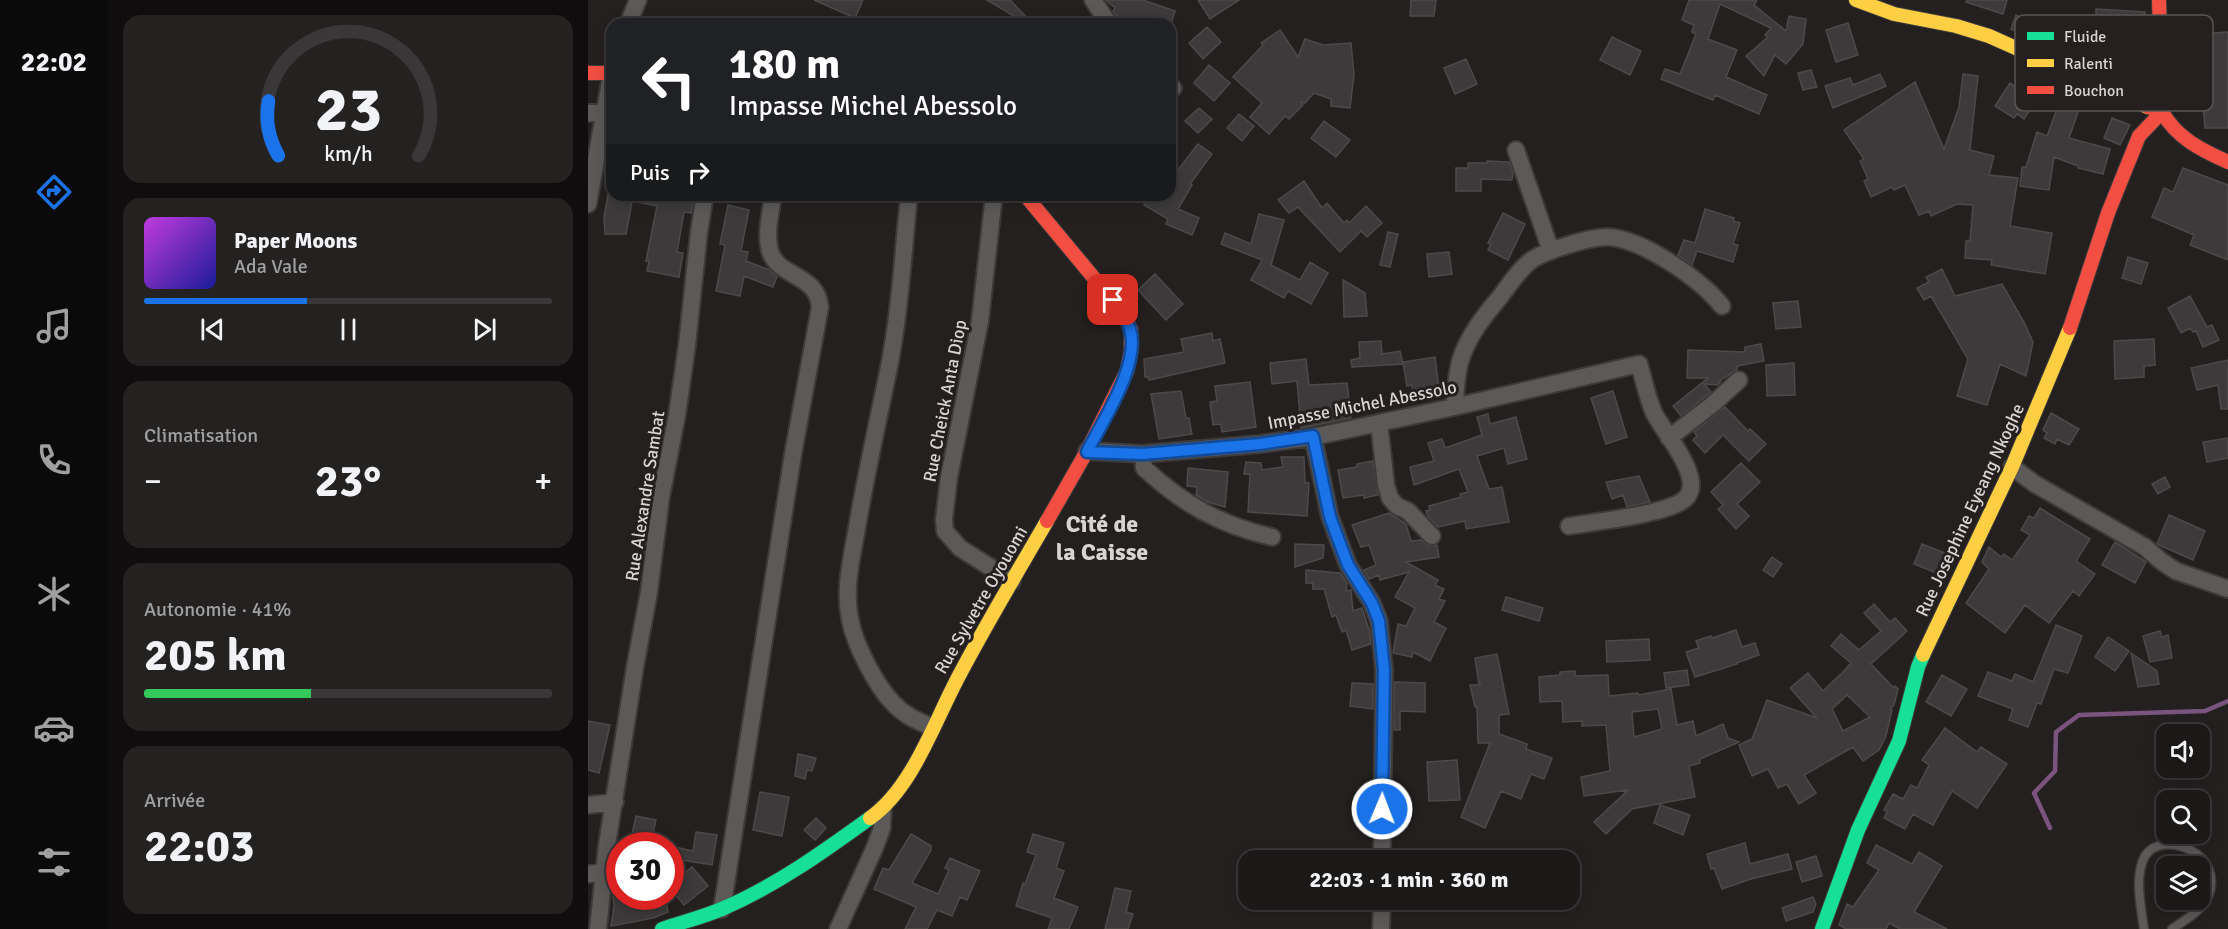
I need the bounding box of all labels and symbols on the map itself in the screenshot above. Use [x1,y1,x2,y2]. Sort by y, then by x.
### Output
legend [2015,15,2213,111]
text: Fluide [2064,27,2106,47]
text: Ralenti [2064,54,2113,74]
text: Bouchon [2064,81,2124,101]
pin [1087,274,1138,325]
street label: Rue Cheick Anta Diop [918,318,972,484]
street label: Impasse Michel Abessolo [1266,376,1458,434]
street label: Rue Josephine Eyeang Nkoghe [1911,400,2029,620]
street label: Rue Alexandre Sambat [621,409,669,583]
district label: Cité de la Caisse [1056,509,1148,567]
street label: Rue Sylvetre Oyouomi [930,522,1032,678]
position arrow [1350,777,1414,841]
speed limit sign: 30 [606,832,684,910]

